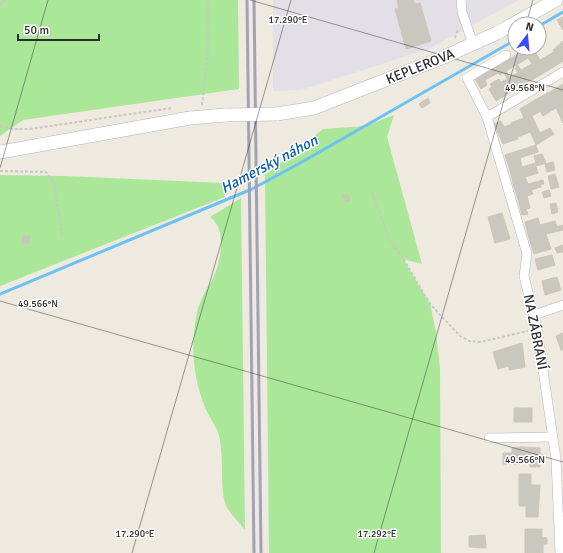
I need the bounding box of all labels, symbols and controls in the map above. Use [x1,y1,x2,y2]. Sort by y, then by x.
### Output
text: 17.290°E [269,14,308,26]
scale bar [18,16,99,42]
north arrow [507,16,547,56]
text: N [524,20,535,34]
text: 50 m [24,23,49,38]
street label: KEPLEROVA [383,45,457,88]
text: 49.568°N [505,82,545,94]
water label: Hamerský náhon [218,131,321,197]
street label: NA ZÁBRANÍ [520,293,551,372]
text: 49.566°N [18,298,58,310]
text: 49.566°N [505,454,545,466]
text: 17.290°E [116,528,155,540]
text: 17.292°E [358,528,397,540]

